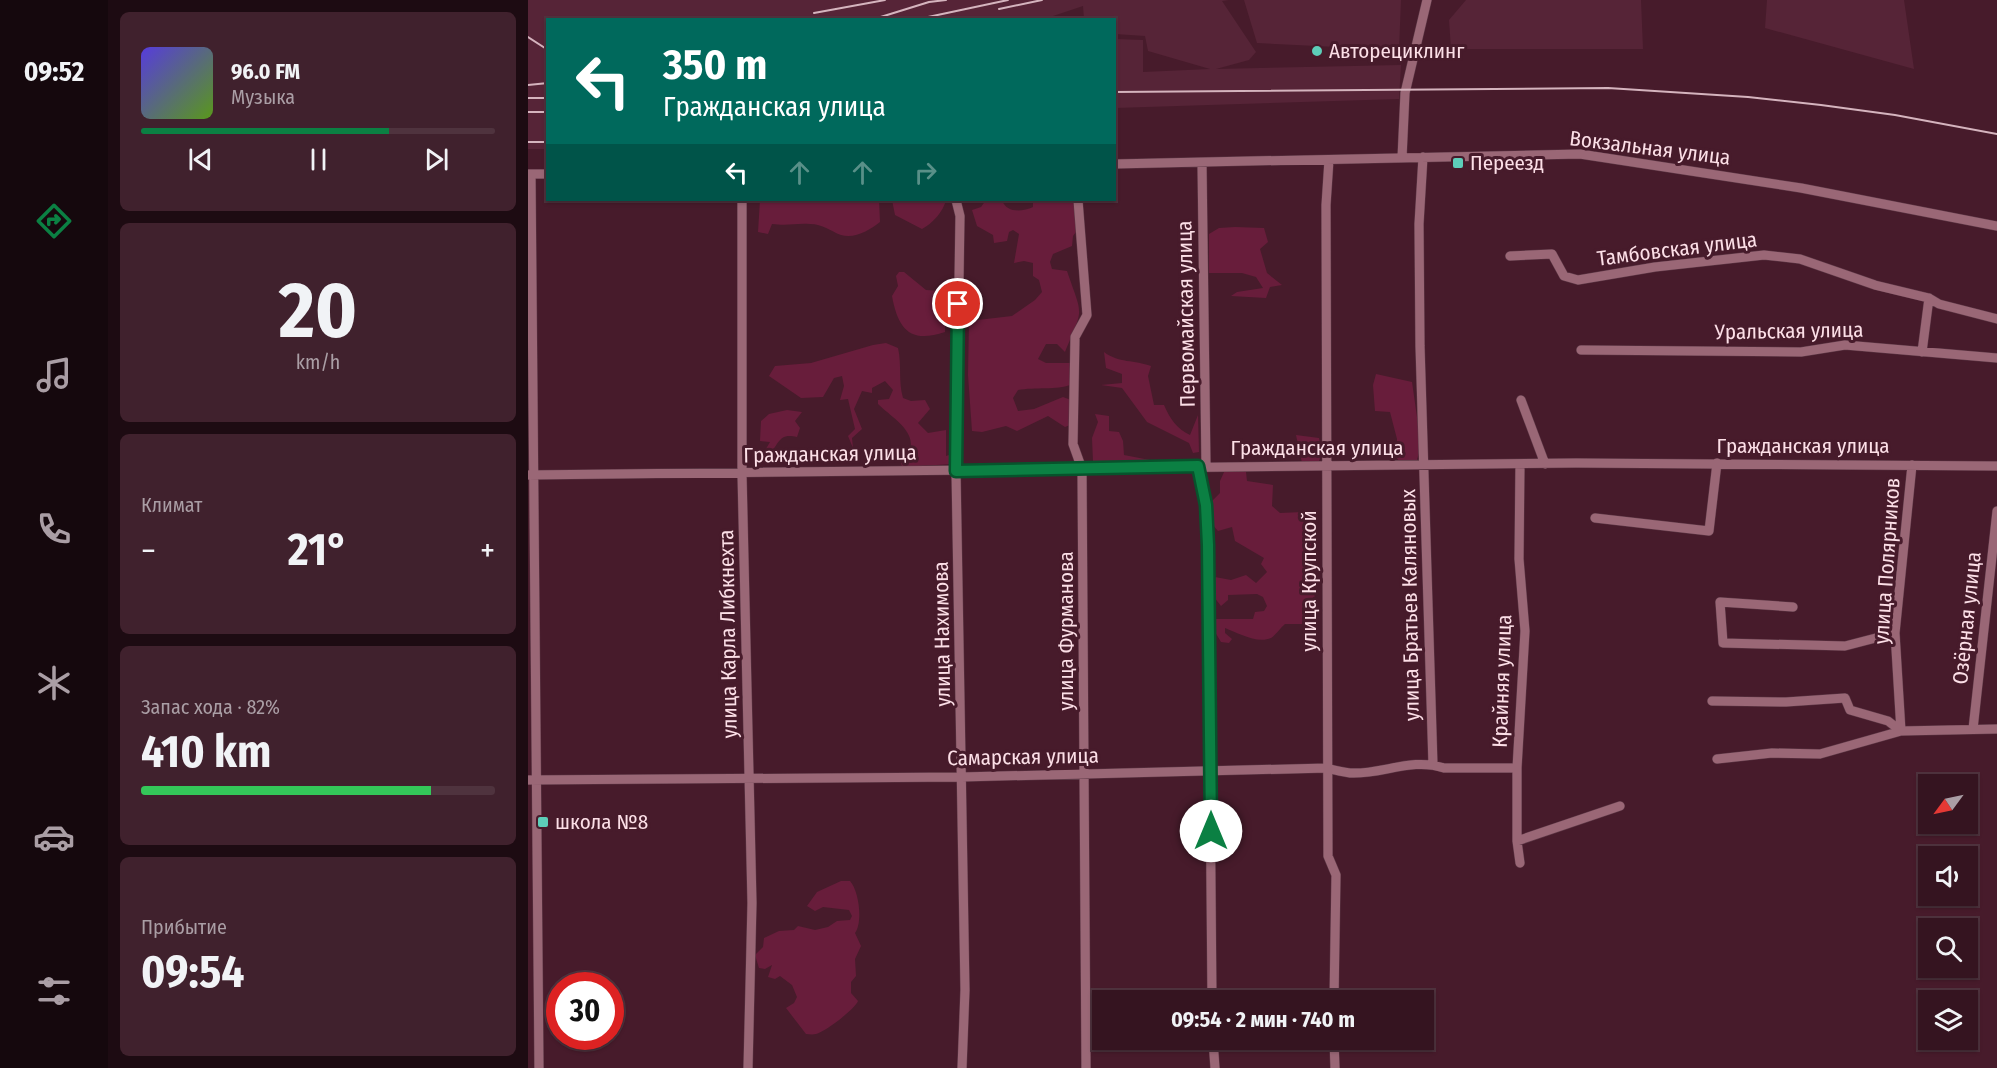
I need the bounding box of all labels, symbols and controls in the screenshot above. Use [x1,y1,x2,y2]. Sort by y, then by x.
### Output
place label: Авторециклинг [1329,38,1465,64]
text: 350 m [663,40,767,90]
icon: left [564,42,642,120]
marker: Авторециклинг [1310,44,1324,58]
text: 09:52 [24,56,84,88]
text: 96.0 FM [231,58,300,85]
text: Музыка [231,85,295,109]
text: Гражданская улица [663,91,886,123]
street label: Вокзальная улица [1568,125,1732,171]
icon: previous [184,143,217,176]
icon: pause [302,143,335,176]
icon: next [420,143,453,176]
place label: Переезд [1470,150,1544,176]
icon: left [720,156,753,189]
icon: ahead [783,156,816,189]
icon: ahead [846,156,879,189]
icon: right [909,156,942,189]
marker: Переезд [1451,156,1465,170]
icon: directions [33,200,75,242]
street label: Первомайская улица [1171,220,1201,408]
street label: Тамбовская улица [1596,226,1758,272]
text: 20 [279,264,357,358]
pin [932,278,983,329]
icon: arrive [941,287,974,320]
street label: Уральская улица [1713,317,1864,345]
text: km/h [296,350,340,374]
icon: music [33,354,75,396]
street label: Гражданская улица [1716,433,1890,459]
street label: Гражданская улица [1230,435,1404,461]
street label: Гражданская улица [743,439,917,469]
street label: улица Полярников [1868,477,1906,645]
street label: улица Братьев Каляновых [1395,488,1425,721]
text: Климат [141,493,202,517]
icon: phone [33,508,75,550]
street label: улица Крупской [1296,510,1322,652]
text: 21° [288,523,348,577]
street label: улица Карла Либкнехта [713,529,743,739]
text: − [141,531,156,571]
text: + [480,531,495,571]
street label: Озёрная улица [1947,550,1987,686]
street label: улица Фурманова [1053,551,1079,711]
street label: улица Нахимова [928,561,956,707]
street label: Крайняя улица [1487,614,1517,748]
icon: climate [33,662,75,704]
text: Запас хода · 82% [141,695,280,719]
text: 410 km [141,725,271,779]
street label: Самарская улица [947,743,1099,771]
north arrow [1918,774,1978,834]
map controls [1918,774,1978,1050]
position arrow [1179,799,1243,863]
place label: школа №8 [555,809,648,835]
marker: школа №8 [536,815,550,829]
icon: car [33,816,75,858]
button: sound [1918,846,1978,906]
text: Прибытие [141,915,227,939]
button: search [1918,918,1978,978]
text: 09:54 [141,945,244,999]
icon: filters [33,970,75,1012]
speed limit sign: 30 [546,972,624,1050]
button: layers [1918,990,1978,1050]
text: 09:54 · 2 мин · 740 m [1171,1006,1355,1033]

